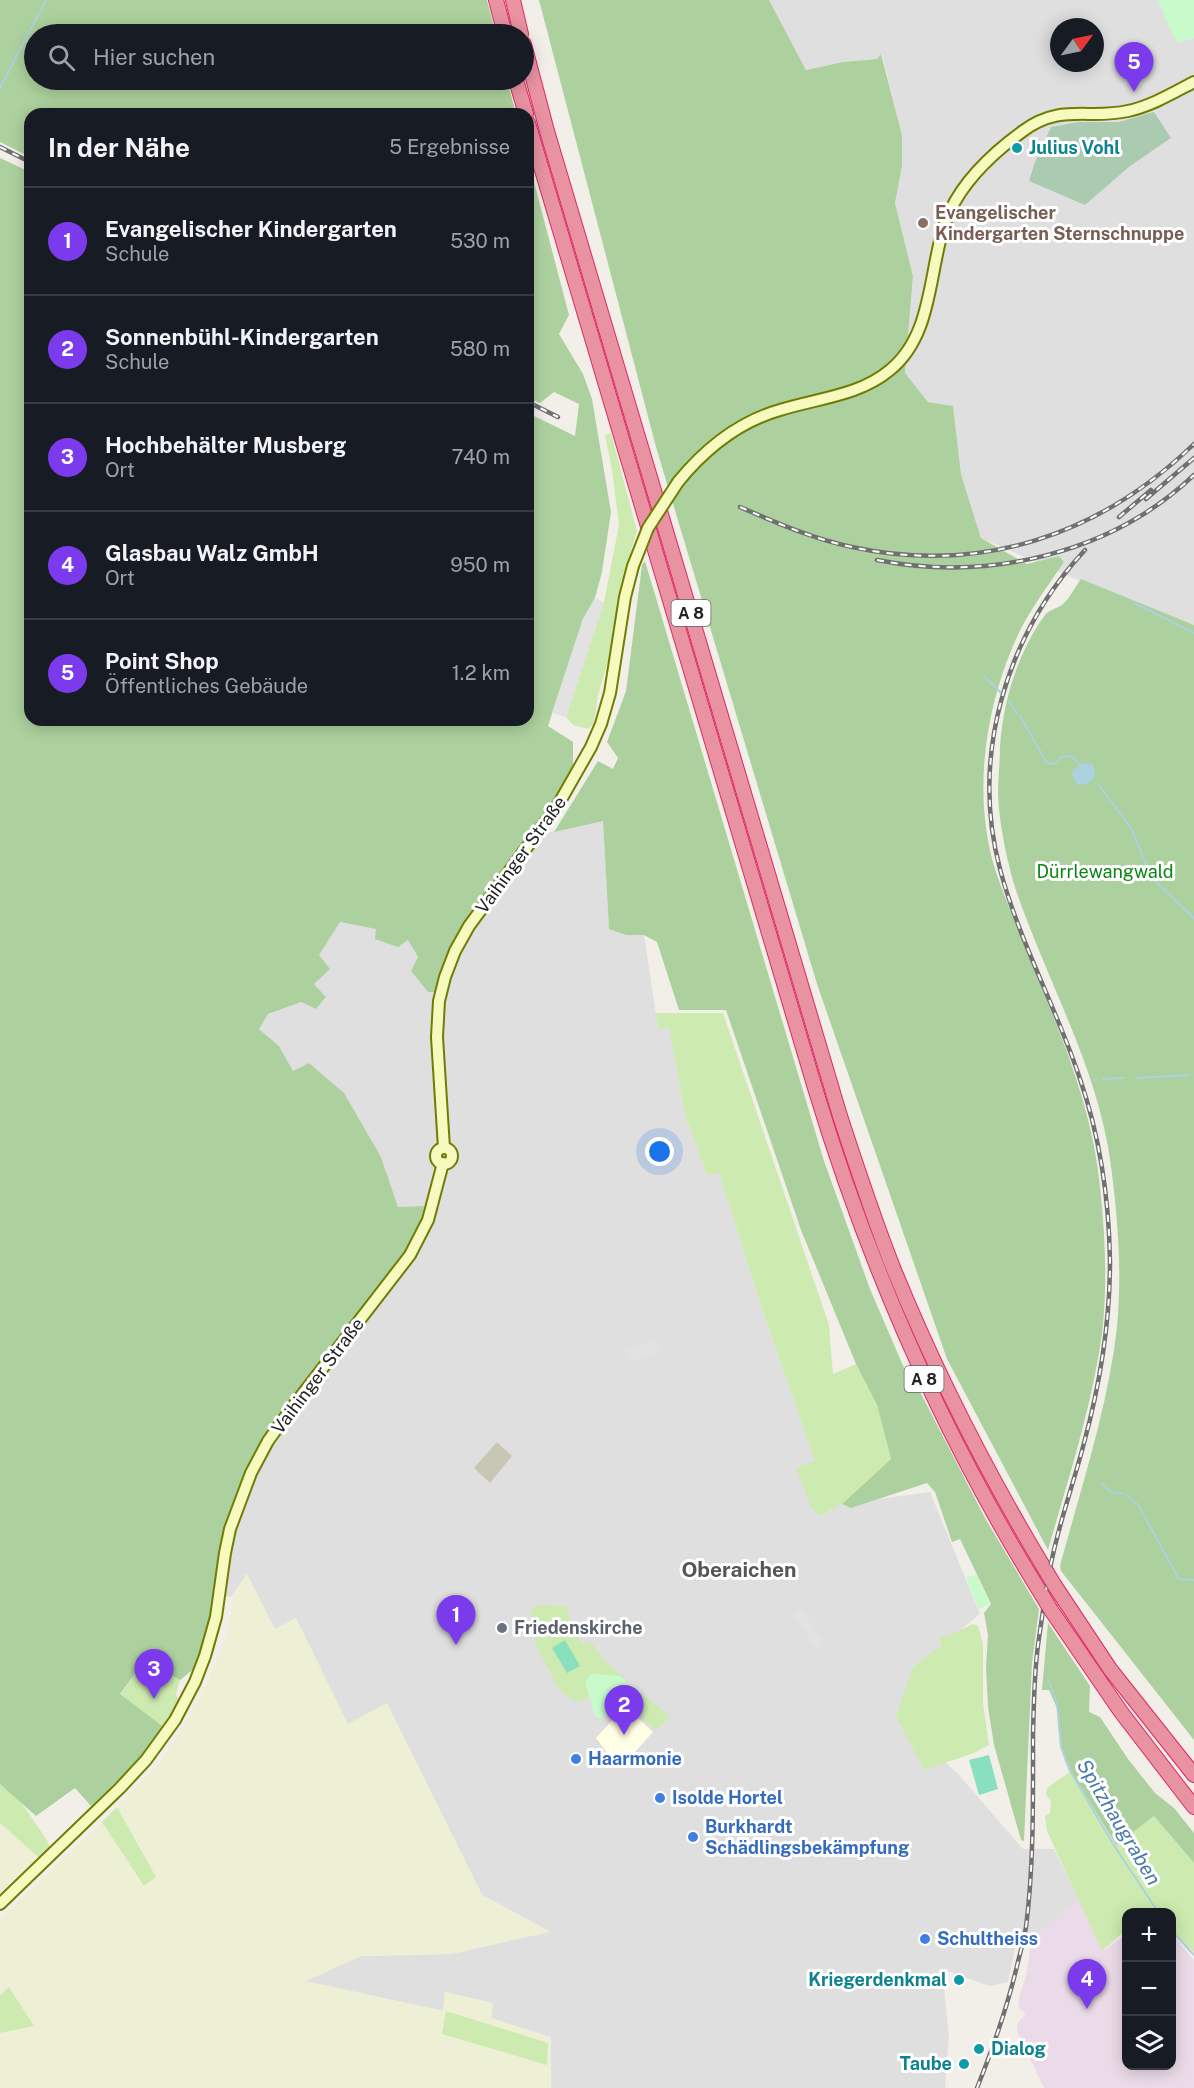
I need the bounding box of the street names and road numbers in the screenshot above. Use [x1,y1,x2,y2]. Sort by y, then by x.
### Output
road number: A 8 [672,600,710,626]
street label: Vaihinger Straße [471,792,570,917]
street label: Vaihinger Straße [267,1314,368,1438]
road number: A 8 [904,1366,944,1392]

